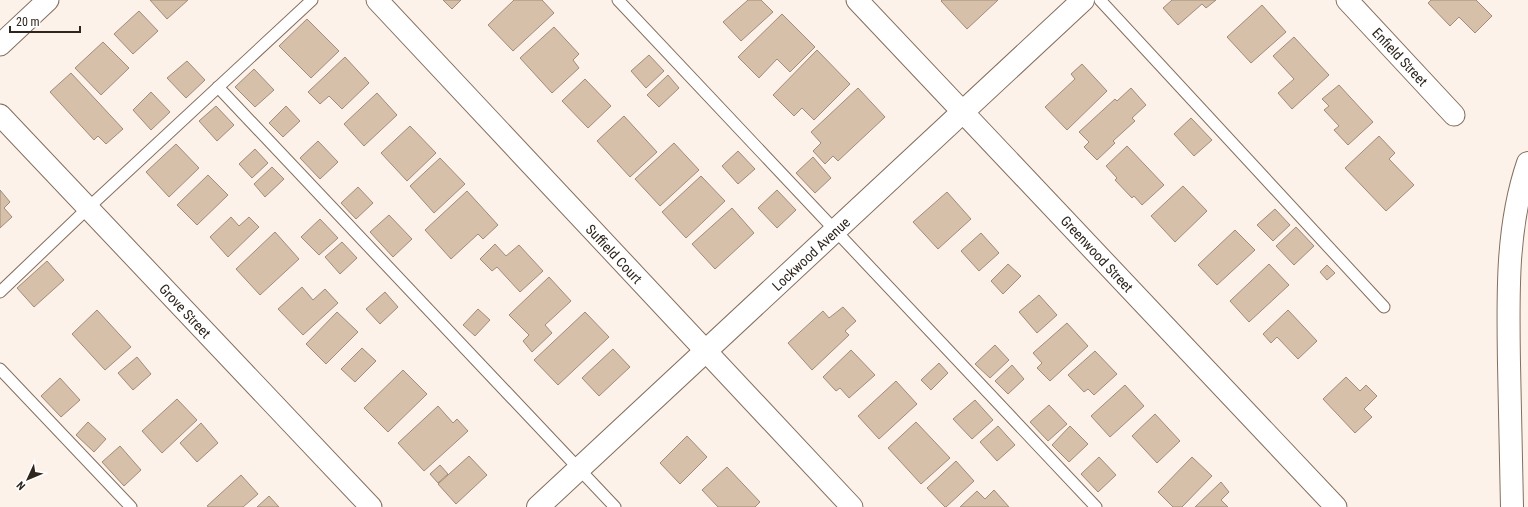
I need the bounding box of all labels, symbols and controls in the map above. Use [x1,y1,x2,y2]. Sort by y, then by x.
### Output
scale bar [10,8,80,34]
text: 20 m [16,15,40,29]
street label: Enfield Street [1369,25,1431,89]
street label: Greenwood Street [1058,213,1136,295]
street label: Lockwood Avenue [769,214,853,294]
street label: Suffield Court [583,221,645,287]
street label: Grove Street [156,281,214,341]
north arrow [8,459,48,499]
text: N [14,478,28,493]

